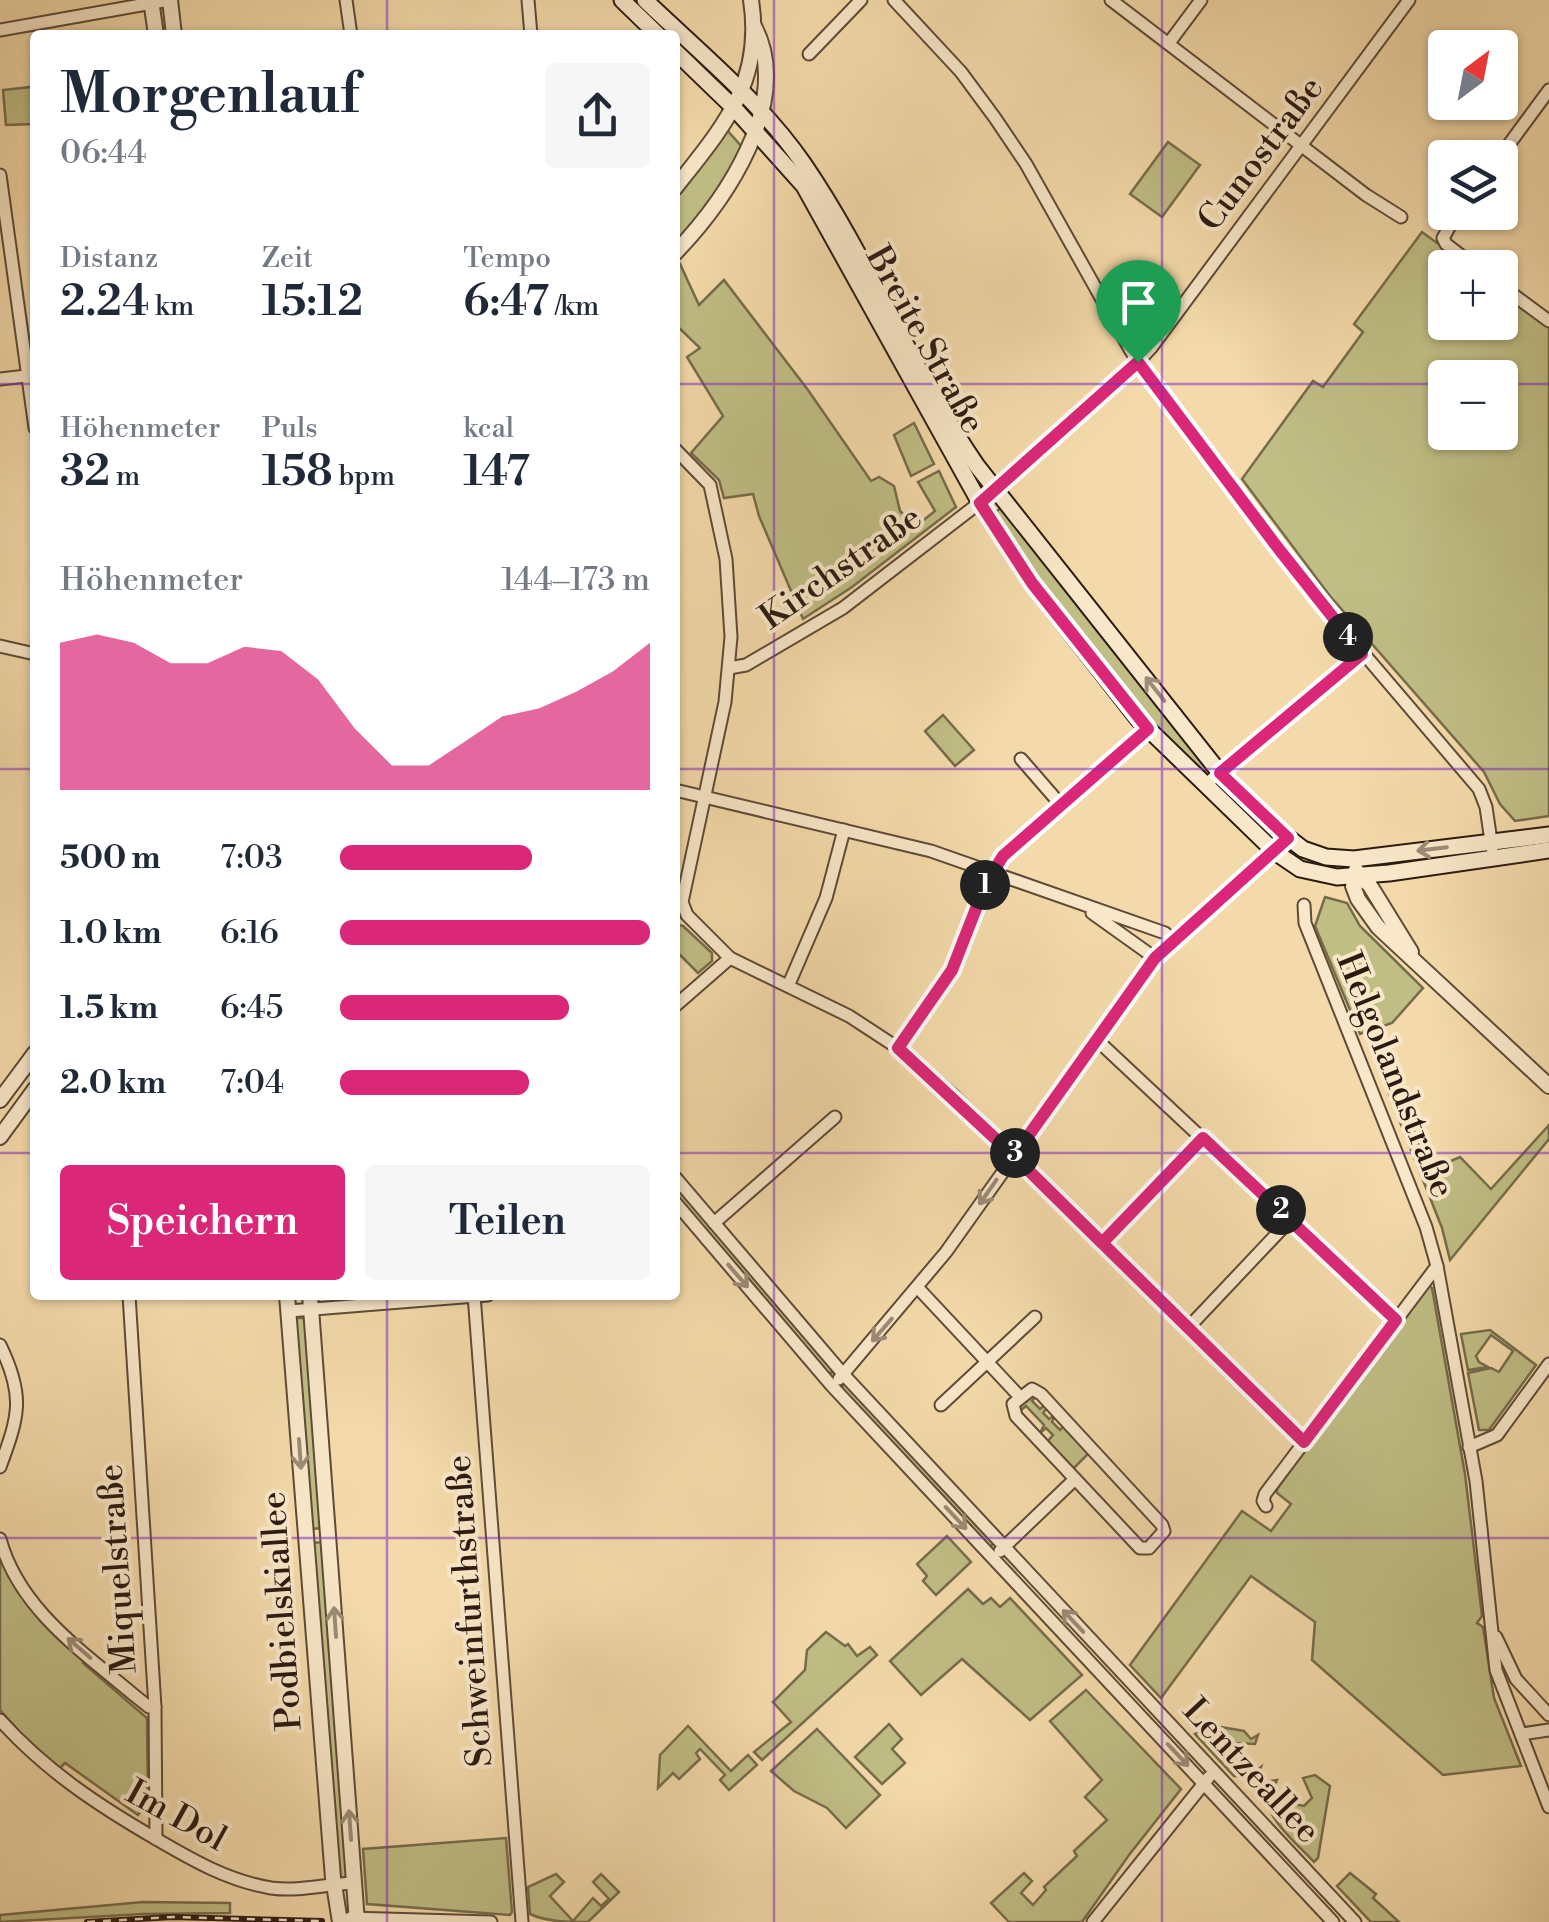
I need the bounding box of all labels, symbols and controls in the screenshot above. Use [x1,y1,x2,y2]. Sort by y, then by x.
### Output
north arrow [1428,30,1518,120]
map controls [1428,30,1518,450]
text: Morgenlauf [60,61,359,130]
button: share [545,63,650,168]
street label: Cunostraße [1189,68,1333,240]
text: 06:44 [60,133,147,173]
button: layers [1428,140,1518,230]
street label: Breite Straße [855,238,994,441]
text: Distanz [60,241,158,276]
text: Zeit [262,241,313,276]
text: Tempo [463,241,551,276]
button: + [1428,250,1518,340]
pin [1096,260,1181,363]
icon: arrive [1111,275,1166,330]
text: 2.24 [60,276,149,329]
text: 15:12 [262,276,363,329]
text: 6:47 [463,276,549,329]
text: km [149,289,194,324]
text: /km [549,289,599,324]
button: − [1428,360,1518,450]
text: Höhenmeter [60,411,220,446]
text: Puls [262,411,318,446]
text: kcal [463,411,514,446]
text: 32 [60,446,110,499]
text: 158 [262,446,333,499]
text: 147 [463,446,530,499]
text: m [110,459,140,494]
text: bpm [333,459,395,494]
street label: Kirchstraße [752,496,930,640]
text: Höhenmeter [60,560,243,600]
text: 144–173 m [501,560,650,600]
pin: 4 [1323,612,1373,662]
text: 4 [1339,619,1357,654]
one-way arrow [1145,676,1166,703]
text: 500 m [60,838,161,878]
text: 7:03 [220,838,283,878]
one-way arrow [1416,840,1448,859]
pin: 1 [960,860,1010,910]
text: 1 [978,867,992,902]
text: 1.0 km [60,913,162,953]
text: 6:16 [220,913,279,953]
street label: Helgolandstraße [1326,946,1464,1204]
text: 1.5 km [60,988,158,1028]
text: 6:45 [220,988,283,1028]
text: 2.0 km [60,1063,166,1103]
text: 7:04 [220,1063,284,1103]
pin: 3 [990,1128,1040,1178]
text: 3 [1007,1135,1023,1170]
button: Speichern [60,1165,345,1280]
button: Teilen [365,1165,650,1280]
one-way arrow [978,1178,999,1205]
pin: 2 [1256,1185,1306,1235]
text: 2 [1272,1192,1290,1227]
one-way arrow [727,1263,749,1289]
one-way arrow [872,1316,894,1342]
one-way arrow [290,1437,309,1469]
street label: Schweinfurthstraße [438,1454,502,1768]
street label: Miquelstraße [89,1463,147,1675]
street label: Podbielskiallee [252,1490,312,1732]
one-way arrow [944,1505,967,1530]
one-way arrow [325,1606,344,1638]
one-way arrow [1062,1609,1085,1634]
one-way arrow [66,1637,92,1659]
street label: Lentzeallee [1173,1690,1329,1852]
one-way arrow [1166,1742,1189,1767]
street label: Im Dol [118,1771,234,1861]
one-way arrow [341,1809,360,1841]

